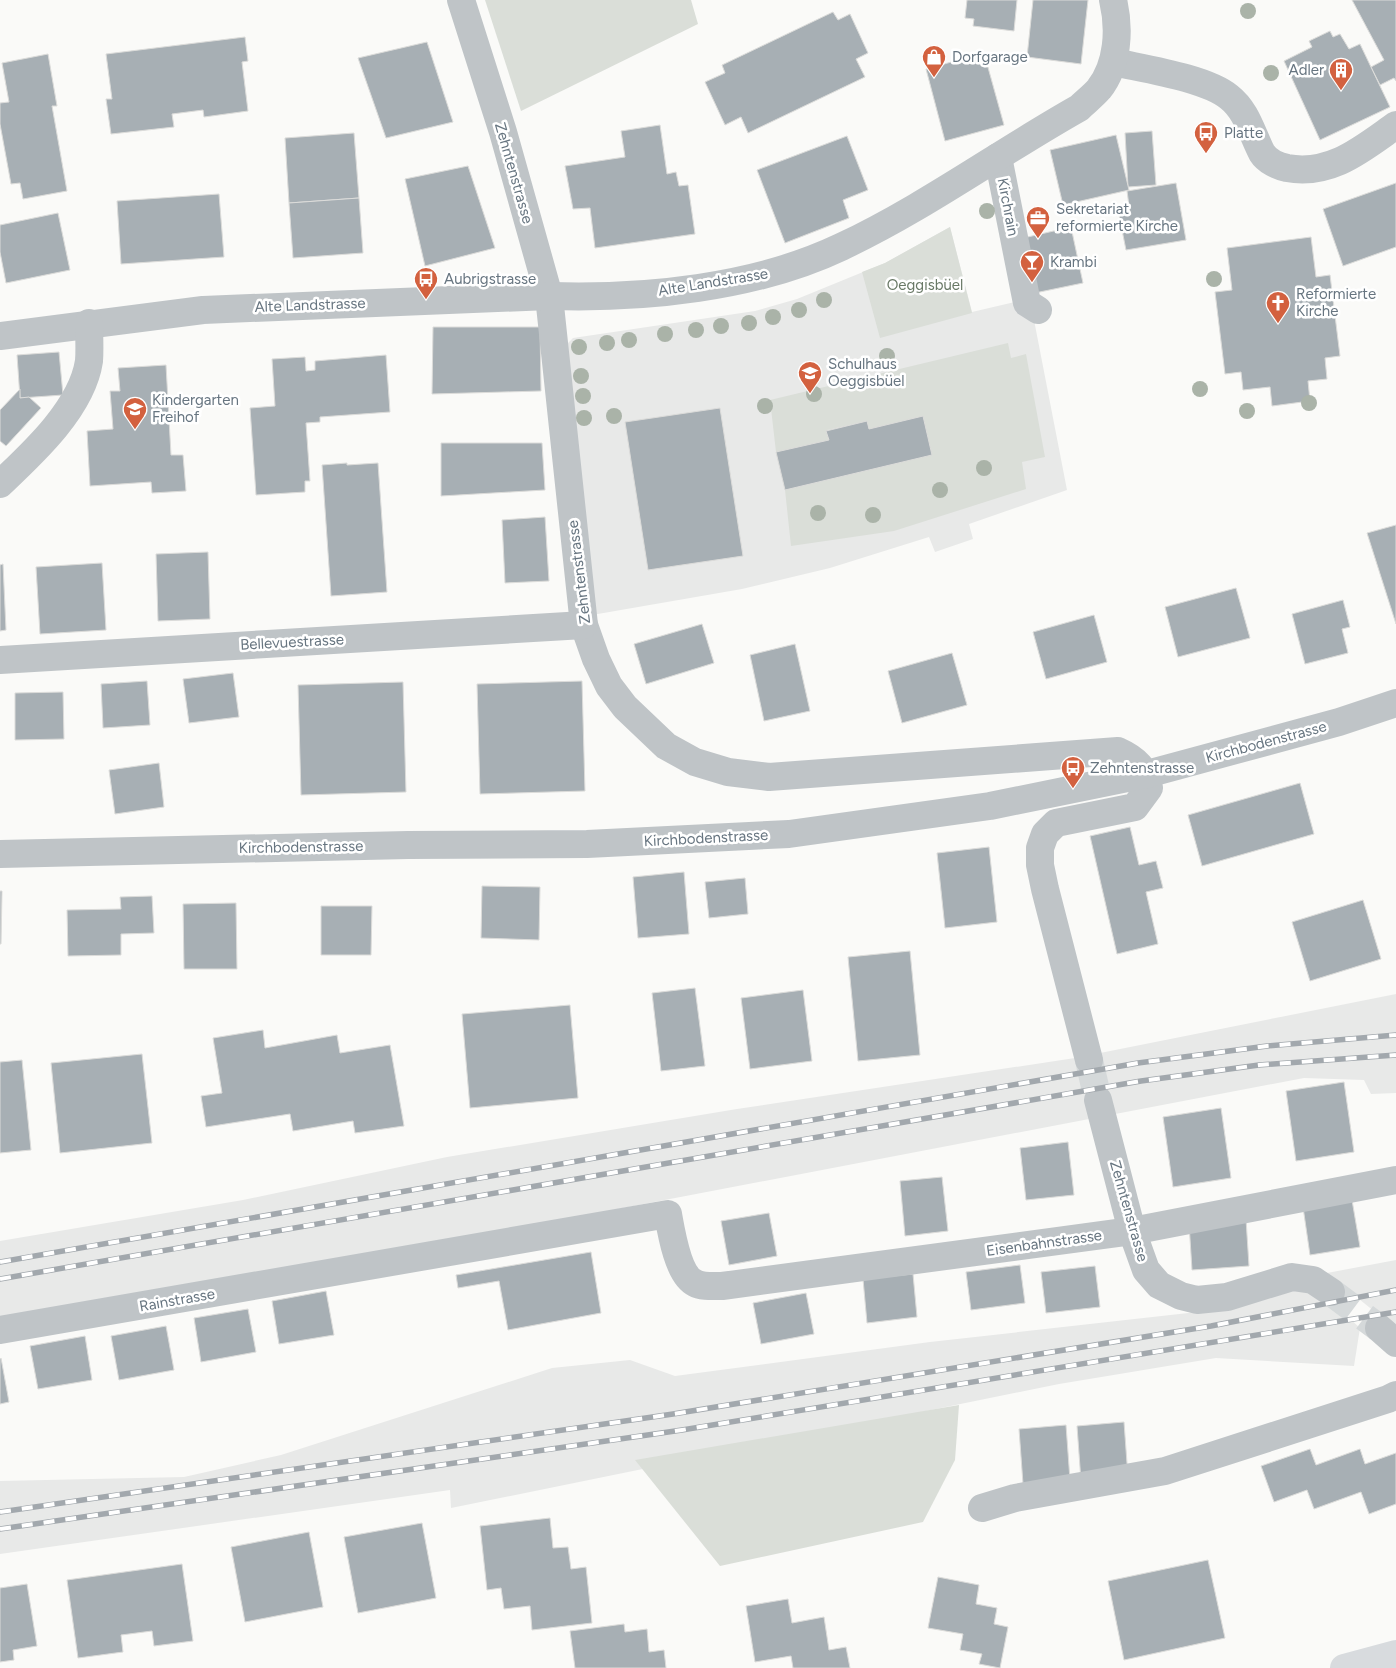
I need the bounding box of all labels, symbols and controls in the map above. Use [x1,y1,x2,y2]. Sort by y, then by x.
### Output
shop icon: Dorfgarage [921,44,947,78]
place label: Dorfgarage [952,48,1028,66]
building icon: Adler [1328,57,1354,91]
place label: Adler [1289,61,1324,79]
street label: Zehntenstrasse [491,120,537,226]
bus stop icon: Platte [1193,120,1219,154]
place label: Platte [1224,124,1263,142]
street label: Kirchrain [994,176,1022,238]
place label: Sekretariat reformierte Kirche [1056,200,1178,235]
office icon: Sekretariat reformierte Kirche [1025,205,1051,239]
bar icon: Krambi [1019,249,1045,283]
place label: Krambi [1050,253,1097,271]
street label: Alte Landstrasse [657,264,769,300]
bus stop icon: Aubrigstrasse [413,266,439,300]
place label: Aubrigstrasse [444,270,536,288]
park label: Oeggisbüel [887,276,963,294]
place label: Reformierte Kirche [1296,285,1376,320]
church icon: Reformierte Kirche [1265,290,1291,324]
street label: Alte Landstrasse [254,294,366,316]
place label: Schulhaus Oeggisbüel [828,355,905,390]
school or university icon: Schulhaus Oeggisbüel [797,360,823,394]
place label: Kindergarten Freihof [152,391,239,426]
school or university icon: Kindergarten Freihof [122,396,148,430]
street label: Zehntenstrasse [564,519,594,625]
street label: Bellevuestrasse [240,630,344,654]
street label: Kirchbodenstrasse [1204,717,1328,767]
bus stop icon: Zehntenstrasse [1060,755,1086,789]
place label: Zehntenstrasse [1090,759,1194,777]
street label: Kirchbodenstrasse [643,826,769,850]
street label: Kirchbodenstrasse [239,837,363,857]
street label: Zehntenstrasse [1106,1158,1152,1264]
street label: Eisenbahnstrasse [985,1226,1103,1260]
street label: Rainstrasse [138,1285,216,1315]

